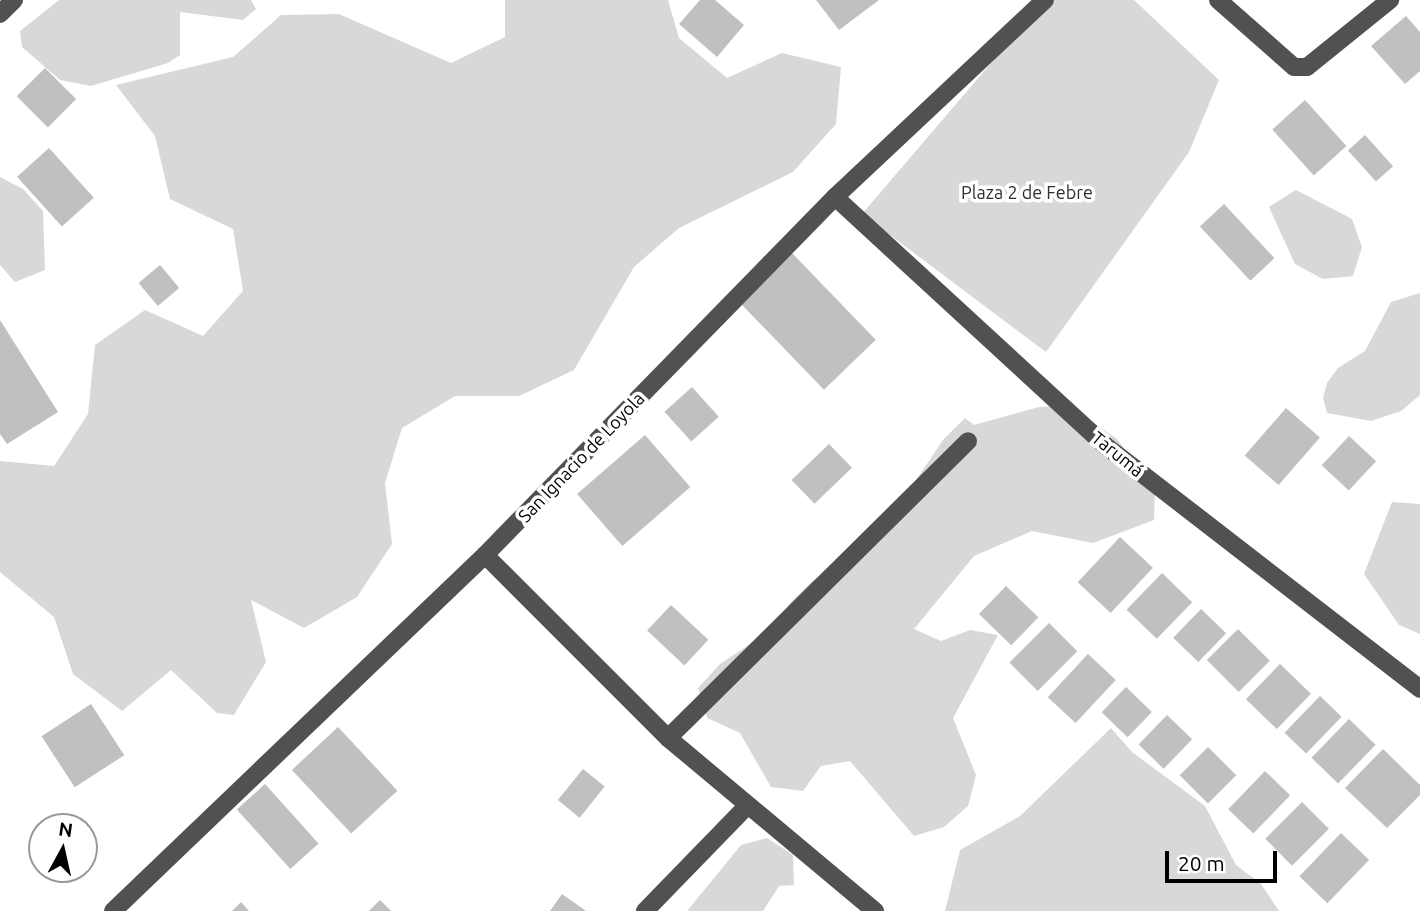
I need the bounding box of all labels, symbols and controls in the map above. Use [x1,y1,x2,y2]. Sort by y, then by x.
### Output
park label: Plaza 2 de Febre [961,181,1093,203]
street label: San Ignacio de Loyola [513,387,649,527]
street label: Tarumá [1088,427,1148,481]
north arrow [28,813,98,883]
text: N [57,817,74,841]
scale bar [1168,838,1280,882]
text: 20 m [1178,851,1225,875]

